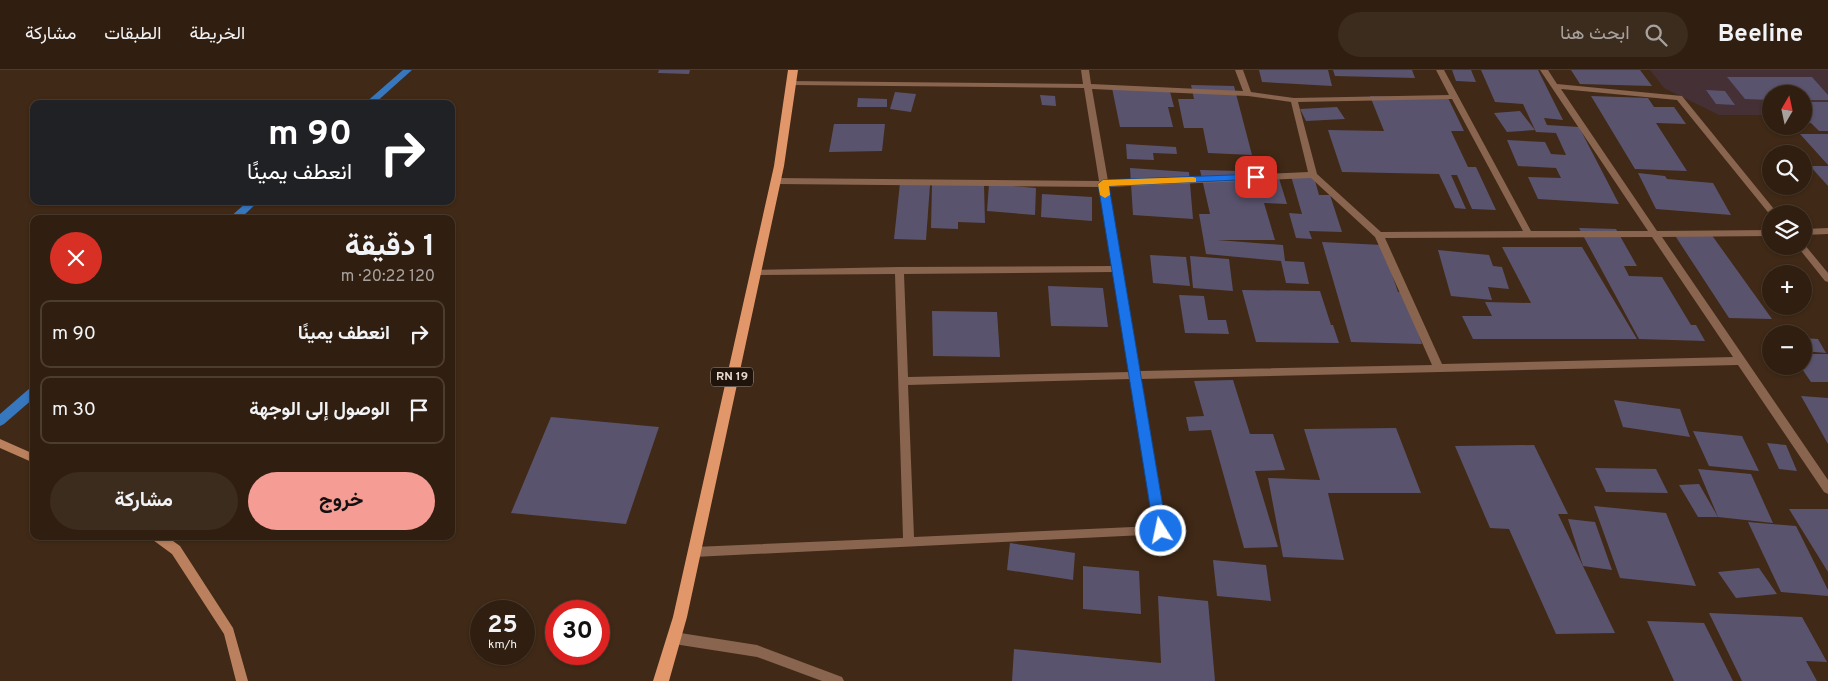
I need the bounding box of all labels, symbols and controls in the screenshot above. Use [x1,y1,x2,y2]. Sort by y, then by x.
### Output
search box [1338,12,1688,57]
text: Beeline [1718,20,1803,50]
icon: search [1642,21,1670,49]
text: ابحث هنا [1560,22,1630,46]
text: مشاركة [25,23,76,46]
text: الطبقات [104,23,161,46]
text: الخريطة [189,23,245,46]
north arrow [1762,85,1812,135]
map controls [1762,85,1812,375]
text: 90 m [268,113,352,157]
icon: right [370,120,435,185]
button: search [1762,145,1812,195]
pin [1235,156,1277,198]
text: انعطف يمينًا [247,160,352,187]
icon: arrive [1242,163,1270,191]
button: layers [1762,205,1812,255]
text: 1 دقيقة [345,229,435,266]
button: close [50,232,102,284]
button: + [1762,265,1812,315]
text: 120 m · 20:22 [341,267,435,287]
icon: right [405,320,433,348]
text: 90 m [52,322,96,346]
text: انعطف يمينًا [298,322,390,346]
button: − [1762,325,1812,375]
road number: RN 19 [711,368,753,386]
icon: arrive [405,396,433,424]
text: 30 m [52,398,96,422]
text: الوصول إلى الوجهة [249,398,390,422]
button: مشاركة [50,472,238,530]
button: خروج [248,472,435,530]
position arrow [1134,504,1186,556]
speed limit sign: 30 [545,600,610,665]
text: 25 [487,610,518,642]
text: km/h [488,637,517,653]

